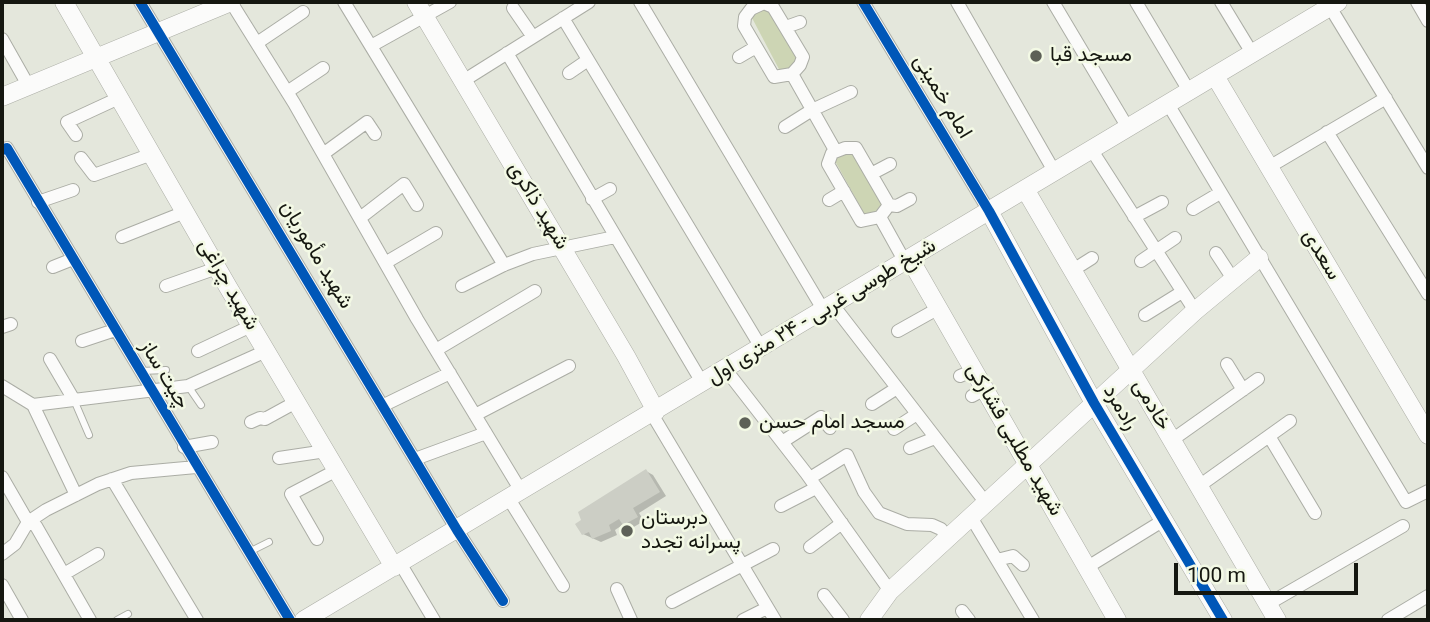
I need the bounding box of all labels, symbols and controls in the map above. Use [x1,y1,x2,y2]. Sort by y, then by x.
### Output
place label: مسجد قبا [1050,43,1132,69]
marker: مسجد قبا [1028,48,1044,64]
street label: امام خمینی [907,50,977,144]
street label: شهید ذاکری [502,157,574,255]
street label: شهید مأموریان [274,196,358,314]
street label: سعدی [1296,225,1346,285]
street label: شیخ طوسی غربی - ۲۴ متری اول [703,234,941,390]
street label: شهید چراغی [192,235,264,335]
street label: چیت ساز [134,336,194,414]
street label: شهید مطلبی فشارکی [960,359,1068,521]
street label: خادمی [1126,375,1176,435]
street label: رادمرد [1097,381,1143,435]
place label: مسجد امام حسن [759,410,905,436]
marker: مسجد امام حسن [737,415,753,431]
place label: دبرستان پسرانه تجدد [641,506,741,556]
marker: دبرستان پسرانه تجدد [619,523,635,539]
scale bar [1178,548,1362,592]
text: 100 m [1187,563,1246,587]

